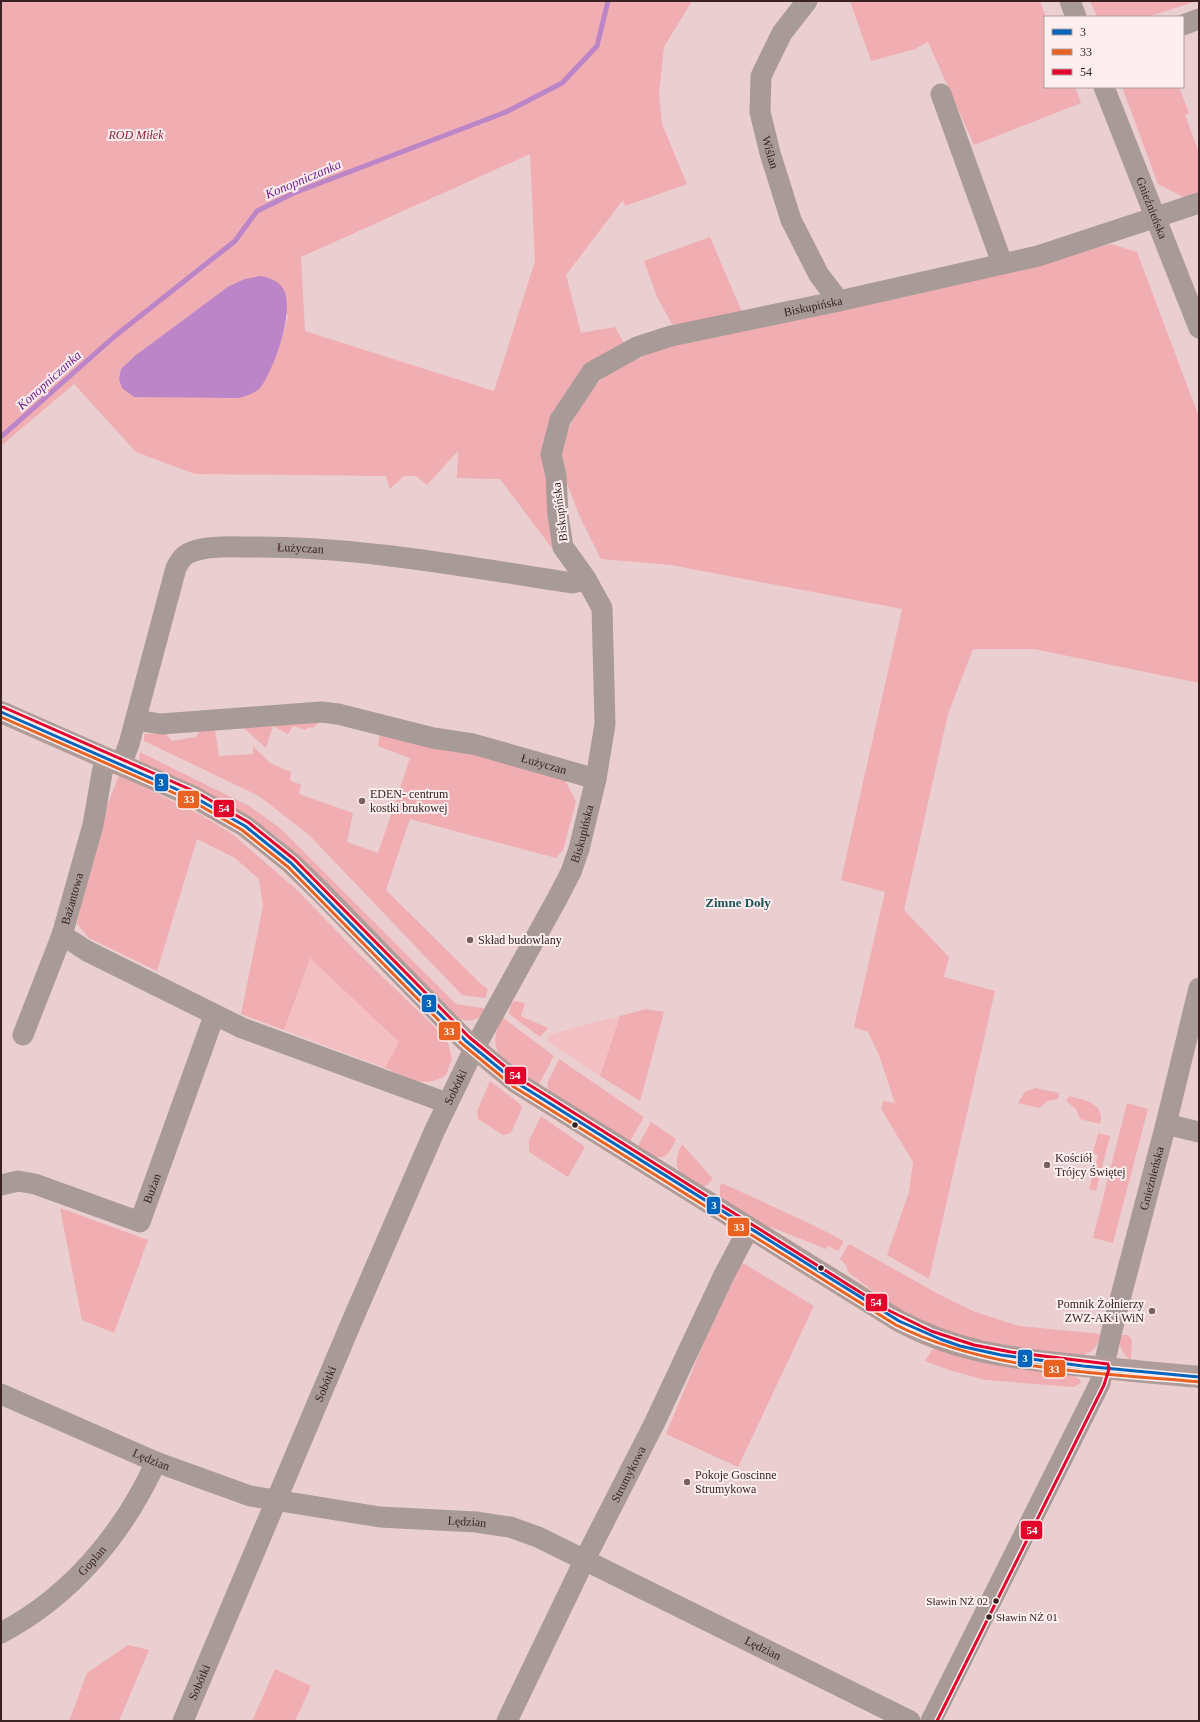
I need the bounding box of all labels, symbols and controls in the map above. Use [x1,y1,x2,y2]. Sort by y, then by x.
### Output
legend [1044,16,1184,88]
text: 3 [1080,25,1086,39]
text: 33 [1080,45,1092,59]
text: 54 [1080,65,1092,79]
park label: ROD Miłek [108,128,164,142]
street label: Wiślan [759,134,781,170]
water label: Konopniczanka [262,156,344,202]
street label: Gnieźnieńska [1133,175,1170,242]
street label: Biskupińska [782,293,844,319]
water label: Konopniczanka [13,347,84,413]
street label: Biskupińska [549,481,571,542]
street label: Łużyczan [277,540,324,556]
street label: Łużyczan [520,751,568,777]
line badge: 3 [154,773,169,792]
text: 3 [158,776,164,788]
place label: EDEN- centrum kostki brukowej [370,787,449,815]
line badge: 33 [177,790,200,809]
text: 33 [184,793,195,805]
marker: EDEN- centrum kostki brukowej [357,796,367,806]
line badge: 54 [213,799,235,818]
text: 54 [219,802,230,814]
street label: Biskupińska [568,803,597,865]
street label: Bażantowa [58,871,86,926]
district label: Zimne Doły [705,895,771,910]
place label: Skład budowlany [478,933,562,947]
marker: Skład budowlany [465,935,475,945]
line badge: 3 [421,994,437,1013]
text: 3 [426,997,432,1009]
line badge: 33 [438,1021,461,1041]
text: 33 [444,1025,455,1037]
line badge: 54 [504,1066,527,1085]
street label: Sobótki [441,1067,470,1107]
text: 54 [510,1069,521,1081]
unlabelled marker [570,1120,580,1130]
street label: Gnieźnieńska [1137,1144,1167,1212]
place label: Kościół Trójcy Świętej [1055,1151,1126,1179]
marker: Kościół Trójcy Świętej [1042,1160,1052,1170]
street label: Bużan [140,1172,164,1205]
line badge: 3 [706,1196,721,1215]
text: 3 [711,1199,717,1211]
line badge: 33 [727,1217,750,1237]
text: 33 [734,1221,745,1233]
unlabelled marker [816,1263,826,1273]
line badge: 54 [865,1293,888,1312]
text: 54 [871,1296,882,1308]
place label: Pomnik Żołnierzy ZWZ-AK i WiN [1057,1297,1144,1325]
marker: Pomnik Żołnierzy ZWZ-AK i WiN [1147,1306,1157,1316]
line badge: 3 [1017,1349,1033,1368]
text: 3 [1022,1352,1028,1364]
line badge: 33 [1043,1359,1066,1378]
street label: Sobótki [312,1363,339,1404]
text: 33 [1049,1363,1060,1375]
street label: Strumykowa [608,1443,649,1505]
street label: Lędzian [131,1446,172,1473]
place label: Pokoje Goscinne Strumykowa [695,1468,777,1496]
marker: Pokoje Goscinne Strumykowa [682,1477,692,1487]
street label: Lędzian [447,1514,487,1530]
line badge: 54 [1020,1520,1043,1540]
text: 54 [1027,1524,1038,1536]
street label: Goplan [75,1543,109,1579]
place label: Sławin NŻ 02 [926,1595,988,1607]
marker: Sławin NŻ 02 [991,1596,1001,1606]
place label: Sławin NŻ 01 [996,1611,1058,1623]
marker: Sławin NŻ 01 [984,1612,994,1622]
street label: Lędzian [742,1633,783,1663]
street label: Sobótki [186,1662,213,1702]

